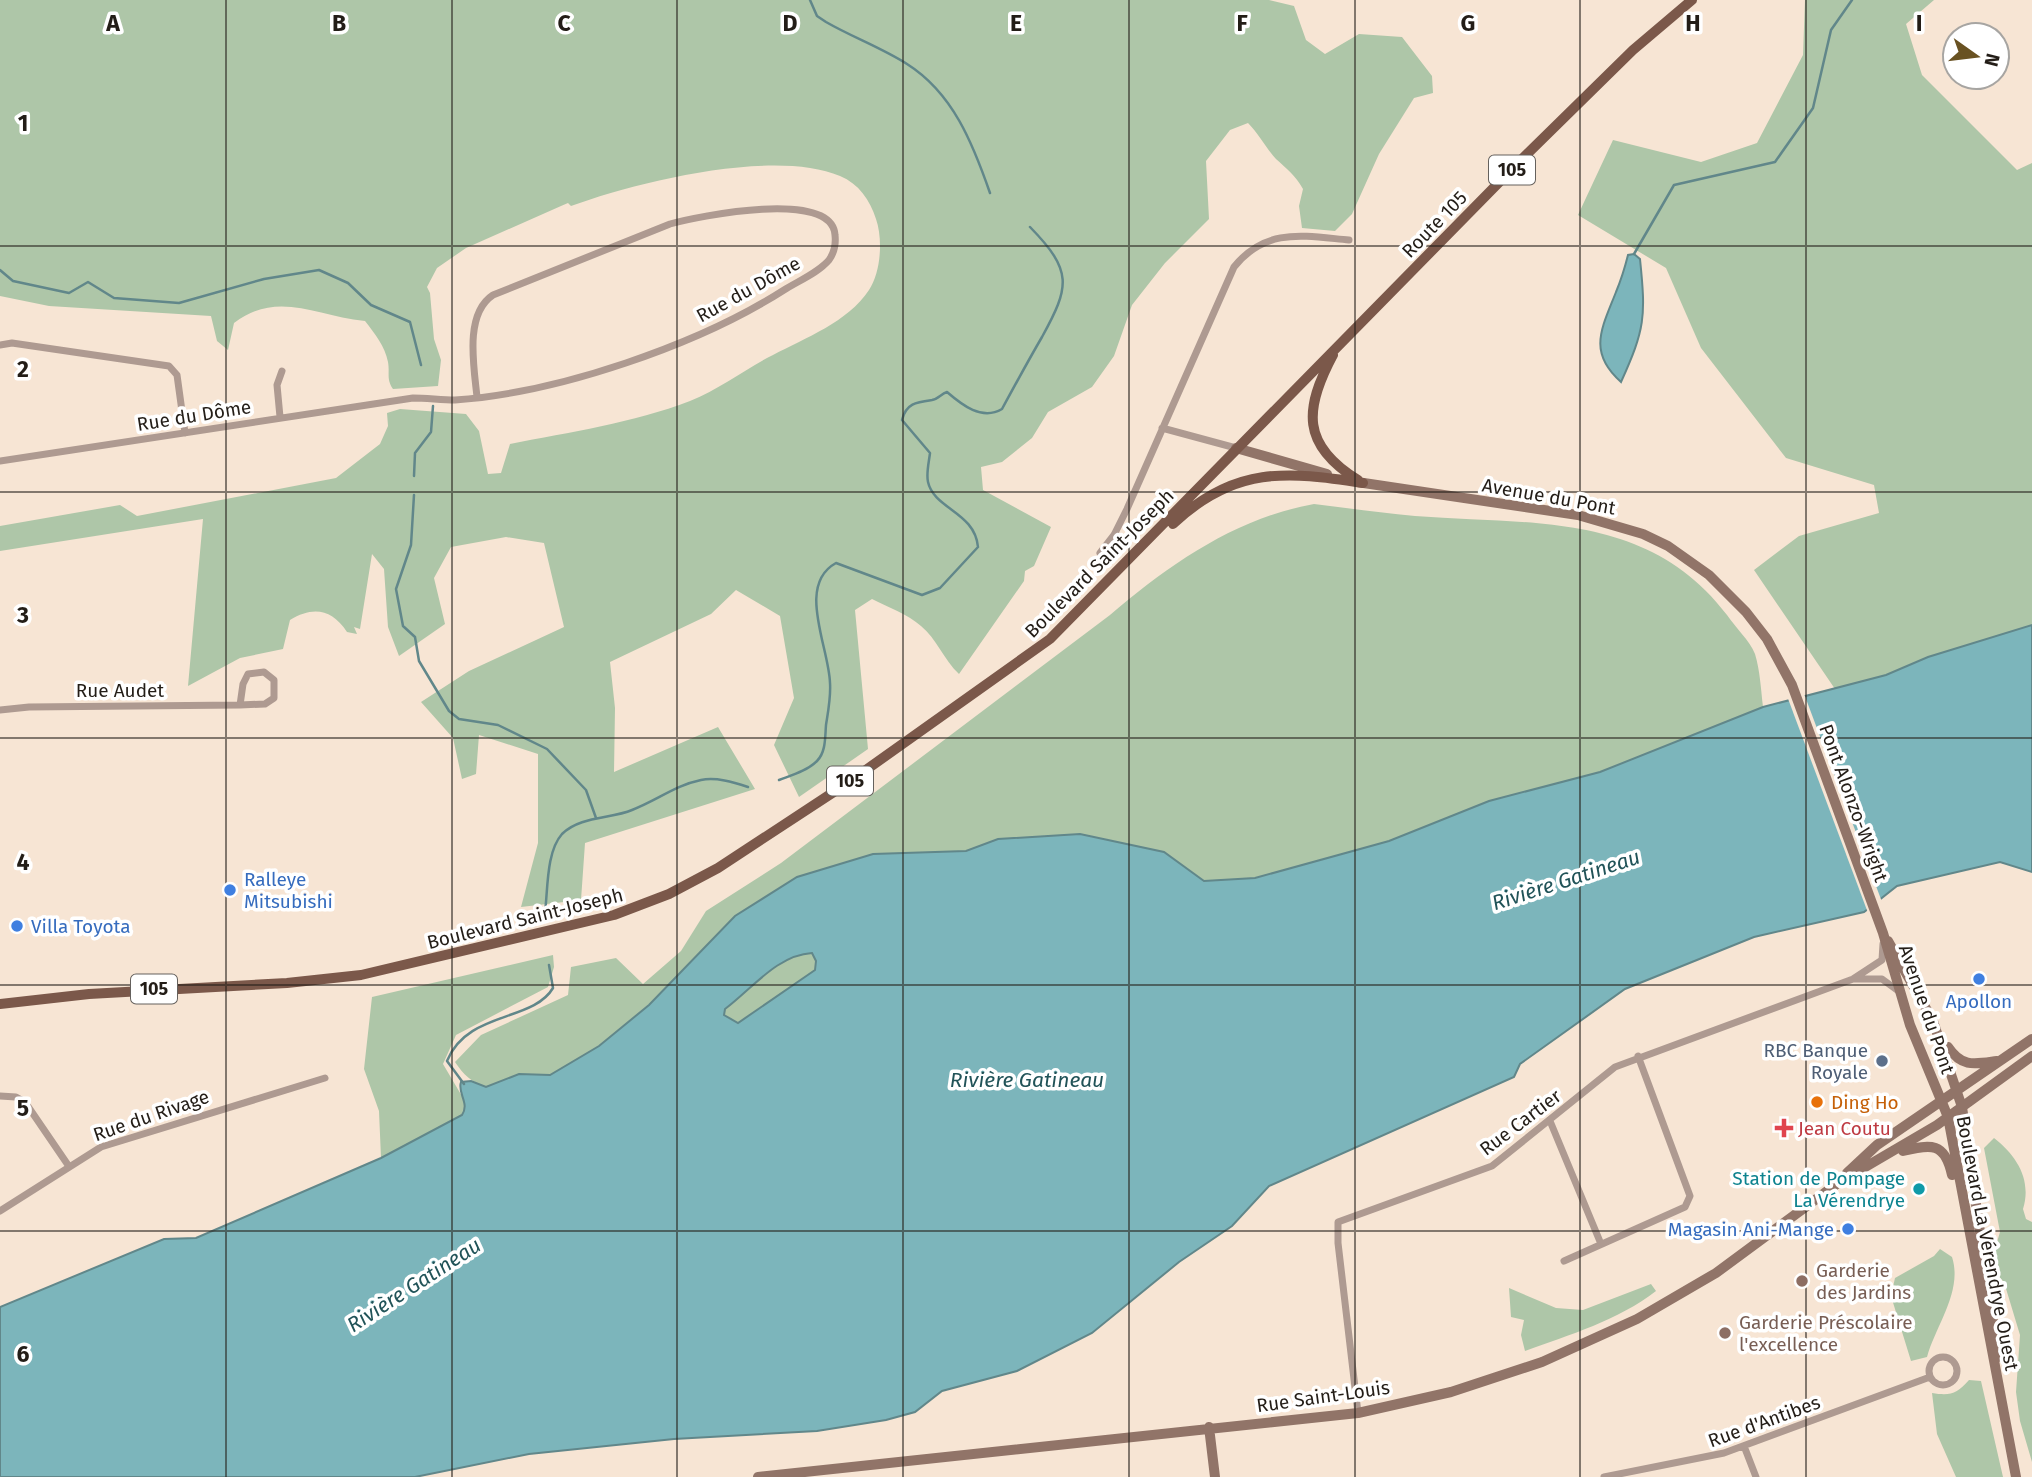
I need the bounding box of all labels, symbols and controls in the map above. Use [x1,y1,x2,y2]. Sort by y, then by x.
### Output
text: A [105,9,120,37]
text: B [332,9,346,37]
text: C [557,9,571,37]
text: D [783,9,798,37]
text: E [1010,9,1022,37]
text: F [1236,9,1248,37]
text: G [1461,9,1475,37]
text: H [1685,9,1701,37]
text: I [1916,9,1922,37]
north arrow [1941,21,2011,91]
text: N [1979,51,2005,69]
text: 1 [18,109,28,137]
road number: 105 [1489,155,1535,184]
street label: Route 105 [1397,186,1472,262]
street label: Rue du Dôme [692,251,804,327]
text: 2 [17,355,29,383]
street label: Rue du Dôme [135,395,253,436]
street label: Avenue du Pont [1480,473,1618,520]
street label: Boulevard Saint-Joseph [1020,484,1179,643]
text: 3 [16,601,29,629]
street label: Rue Audet [76,679,164,702]
street label: Pont Alonzo-Wright [1814,721,1893,885]
road number: 105 [827,766,873,796]
water label: Rivière Gatineau [1489,844,1643,916]
text: 4 [17,848,30,876]
place label: Ralleye Mitsubishi [244,868,333,913]
marker: Ralleye Mitsubishi [222,882,238,898]
street label: Boulevard Saint-Joseph [425,883,626,954]
place label: Villa Toyota [31,915,131,938]
marker: Villa Toyota [9,918,25,934]
street label: Avenue du Pont [1894,942,1959,1077]
marker: Apollon [1971,971,1987,987]
road number: 105 [131,974,177,1004]
place label: Apollon [1946,990,2012,1013]
place label: RBC Banque Royale [1763,1039,1868,1084]
marker: RBC Banque Royale [1874,1053,1890,1069]
water label: Rivière Gatineau [950,1067,1104,1093]
street label: Rue Cartier [1475,1084,1566,1160]
street label: Rue du Rivage [90,1085,212,1146]
place label: Ding Ho [1831,1091,1899,1114]
text: 5 [17,1094,29,1122]
marker: Ding Ho [1809,1094,1825,1110]
street label: Boulevard La Vérendrye Ouest [1952,1114,2024,1373]
place label: Jean Coutu [1798,1117,1891,1140]
marker: Jean Coutu [1776,1120,1792,1136]
place label: Station de Pompage La Vérendrye [1732,1167,1905,1212]
marker: Station de Pompage La Vérendrye [1911,1181,1927,1197]
place label: Magasin Ani-Mange [1668,1218,1834,1241]
marker: Magasin Ani-Mange [1840,1221,1856,1237]
water label: Rivière Gatineau [342,1232,486,1338]
place label: Garderie des Jardins [1816,1259,1911,1304]
marker: Garderie des Jardins [1794,1273,1810,1289]
place label: Garderie Préscolaire l'excellence [1739,1311,1913,1356]
marker: Garderie Préscolaire l'excellence [1717,1325,1733,1341]
text: 6 [17,1340,30,1368]
street label: Rue Saint-Louis [1255,1376,1391,1417]
street label: Rue d'Antibes [1705,1391,1823,1452]

